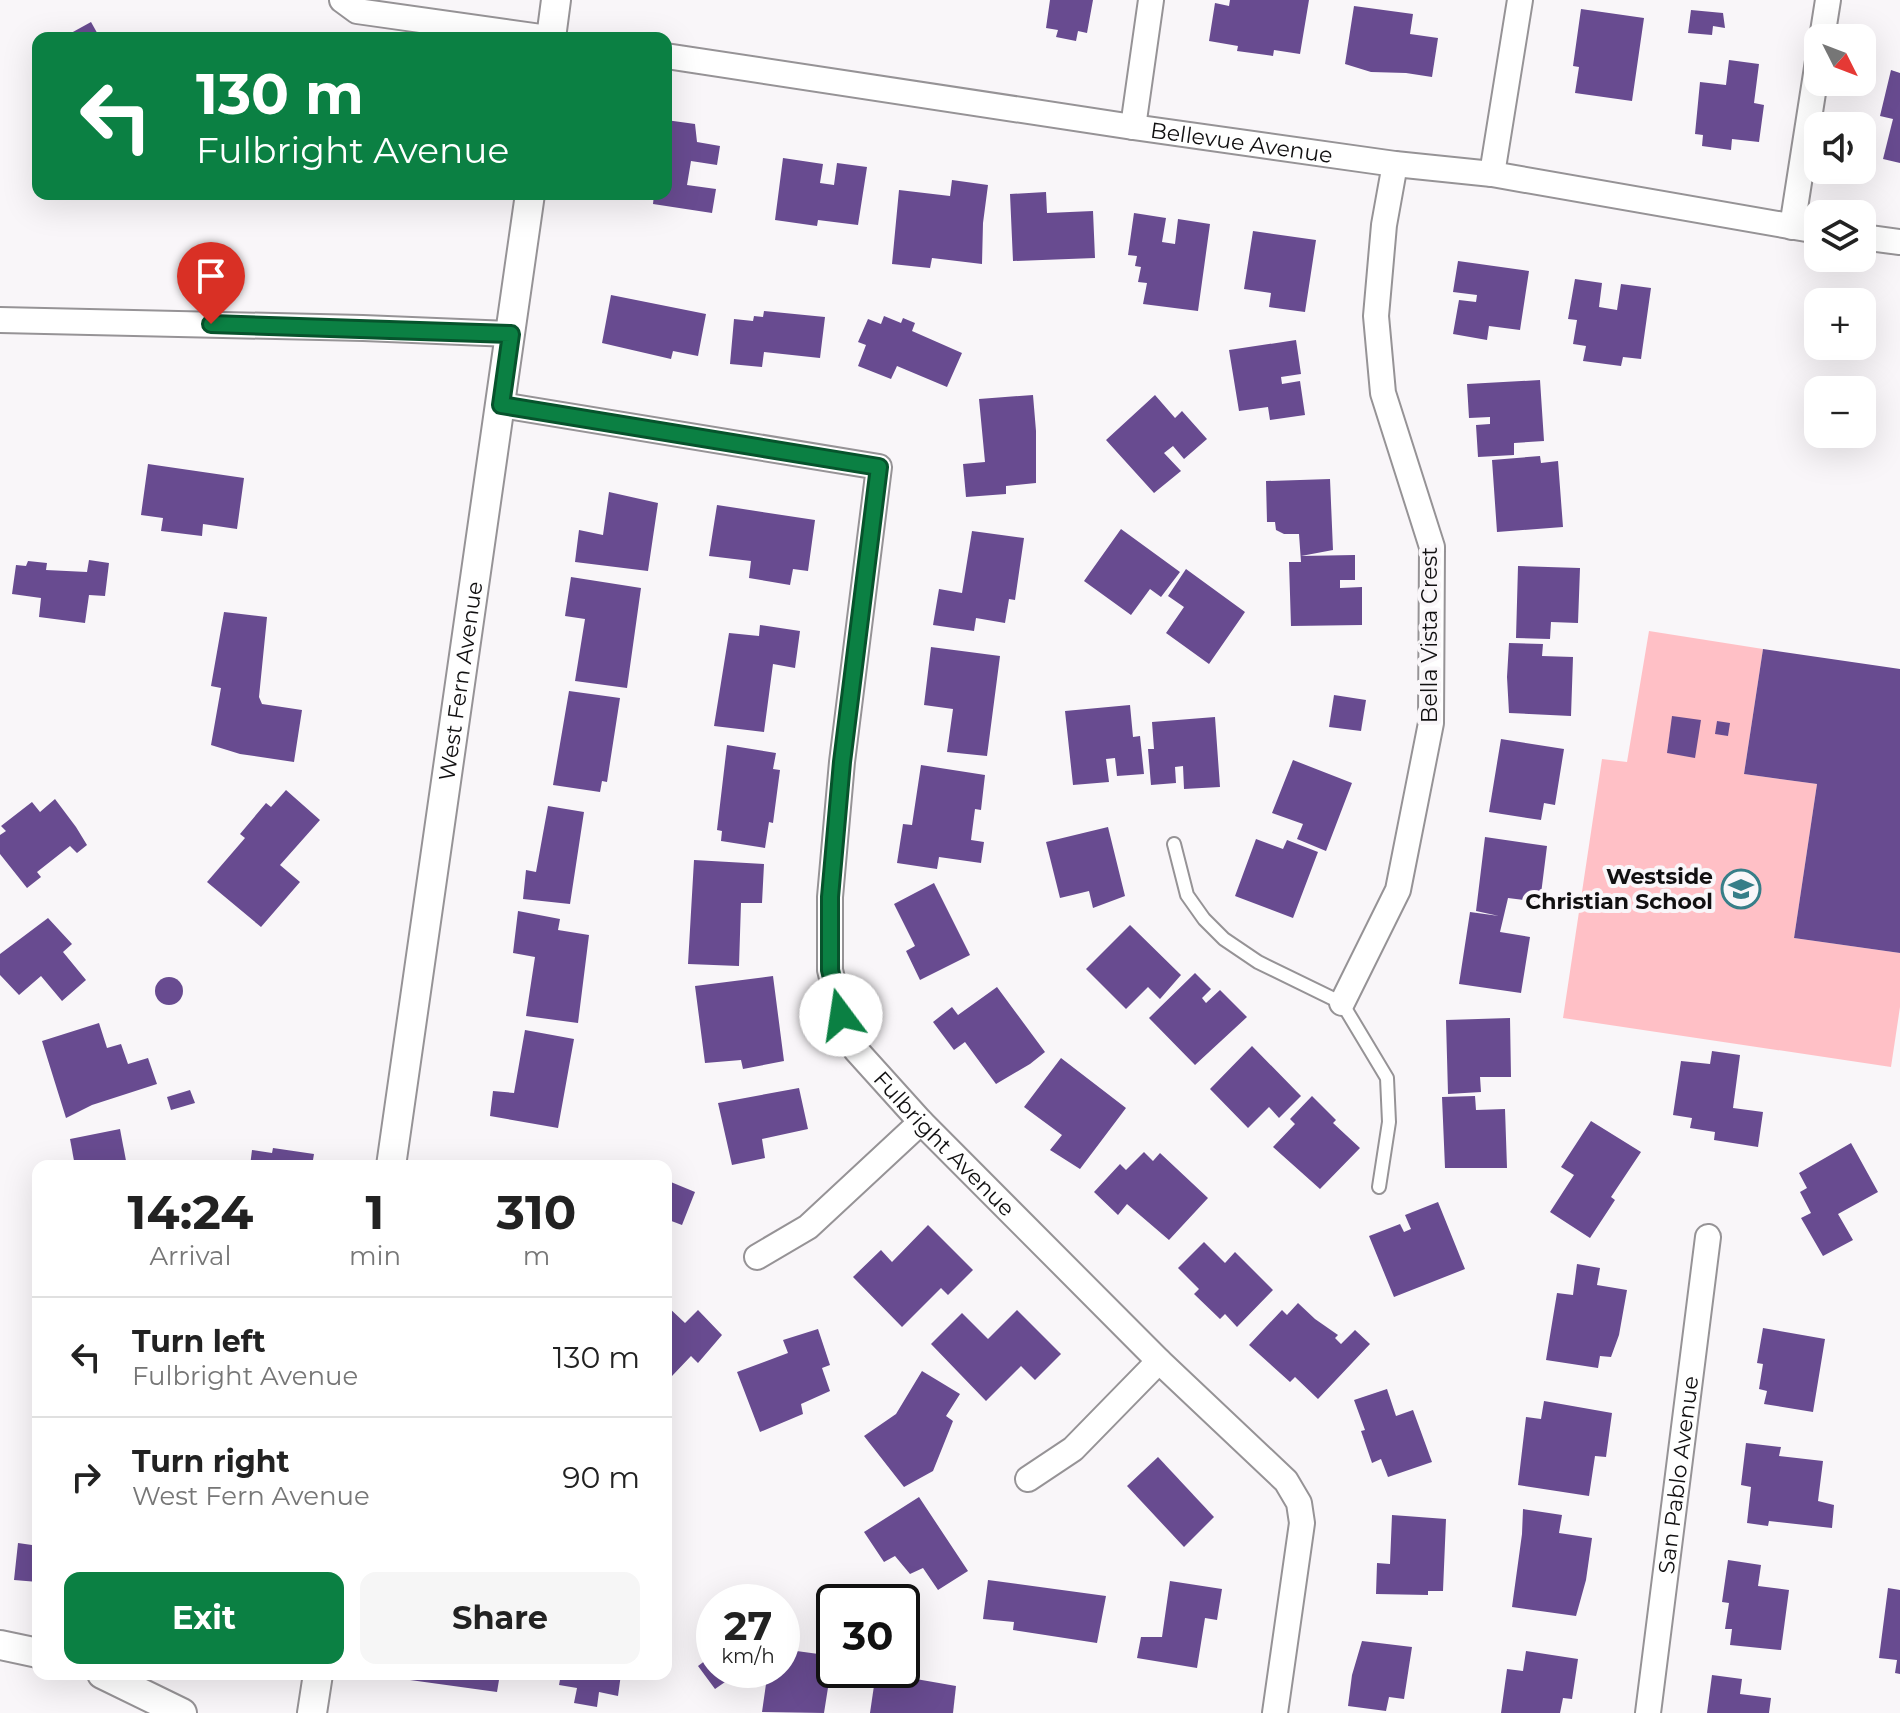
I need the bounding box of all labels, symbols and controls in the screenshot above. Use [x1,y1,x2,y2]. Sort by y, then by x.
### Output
north arrow [1804,24,1876,96]
map controls [1804,24,1876,448]
text: 130 m [196,60,364,128]
icon: left [64,64,168,168]
button: sound [1804,112,1876,184]
street label: Bellevue Avenue [1149,116,1334,169]
text: Fulbright Avenue [196,128,509,172]
button: layers [1804,200,1876,272]
pin [177,242,245,324]
icon: arrive [189,254,233,298]
button: + [1804,288,1876,360]
button: − [1804,376,1876,448]
street label: Bella Vista Crest [1416,547,1443,723]
street label: West Fern Avenue [433,579,488,782]
place label: Westside Christian School [1525,863,1713,915]
school or university icon: Westside Christian School [1720,868,1762,910]
position arrow [799,973,883,1057]
street label: Fulbright Avenue [868,1065,1020,1222]
text: 14:24 [128,1183,253,1241]
text: 1 [366,1183,384,1241]
text: 310 [497,1183,576,1241]
text: Arrival [149,1240,231,1272]
text: min [349,1240,401,1272]
text: m [523,1240,550,1272]
text: Turn left [132,1323,265,1360]
icon: left [64,1335,108,1379]
text: 130 m [553,1339,640,1376]
text: Fulbright Avenue [132,1360,358,1392]
street label: San Pablo Avenue [1652,1374,1704,1575]
text: Turn right [132,1443,289,1480]
icon: right [64,1455,108,1499]
text: 90 m [562,1459,640,1496]
text: West Fern Avenue [132,1480,370,1512]
button: Exit [64,1572,344,1664]
button: Share [360,1572,640,1664]
speed limit sign: 30 [816,1584,920,1688]
text: 27 [724,1601,772,1650]
text: km/h [721,1644,775,1668]

